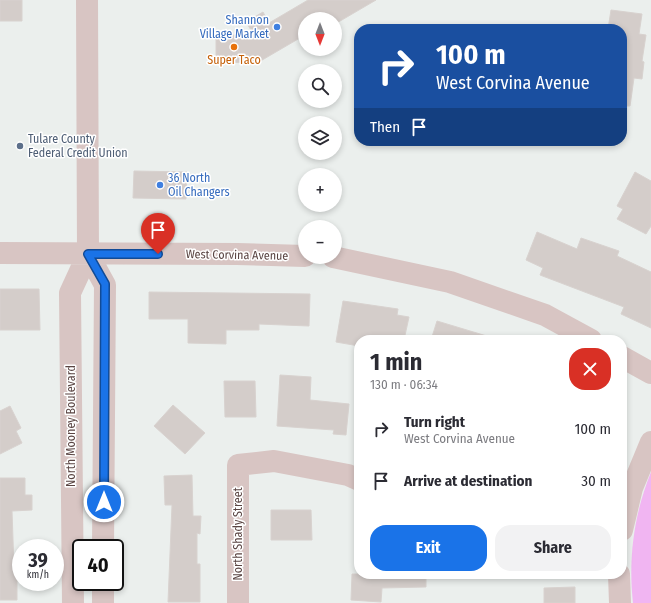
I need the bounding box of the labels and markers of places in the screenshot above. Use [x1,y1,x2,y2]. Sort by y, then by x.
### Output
place label: Shannon Village Market [200,13,269,41]
marker: Shannon Village Market [272,22,282,32]
marker: Super Taco [229,42,239,52]
place label: Super Taco [207,53,261,67]
place label: Tulare County Federal Credit Union [28,132,128,160]
marker: Tulare County Federal Credit Union [15,141,25,151]
place label: 36 North Oil Changers [168,171,230,199]
marker: 36 North Oil Changers [155,180,165,190]
pin [141,213,175,254]

